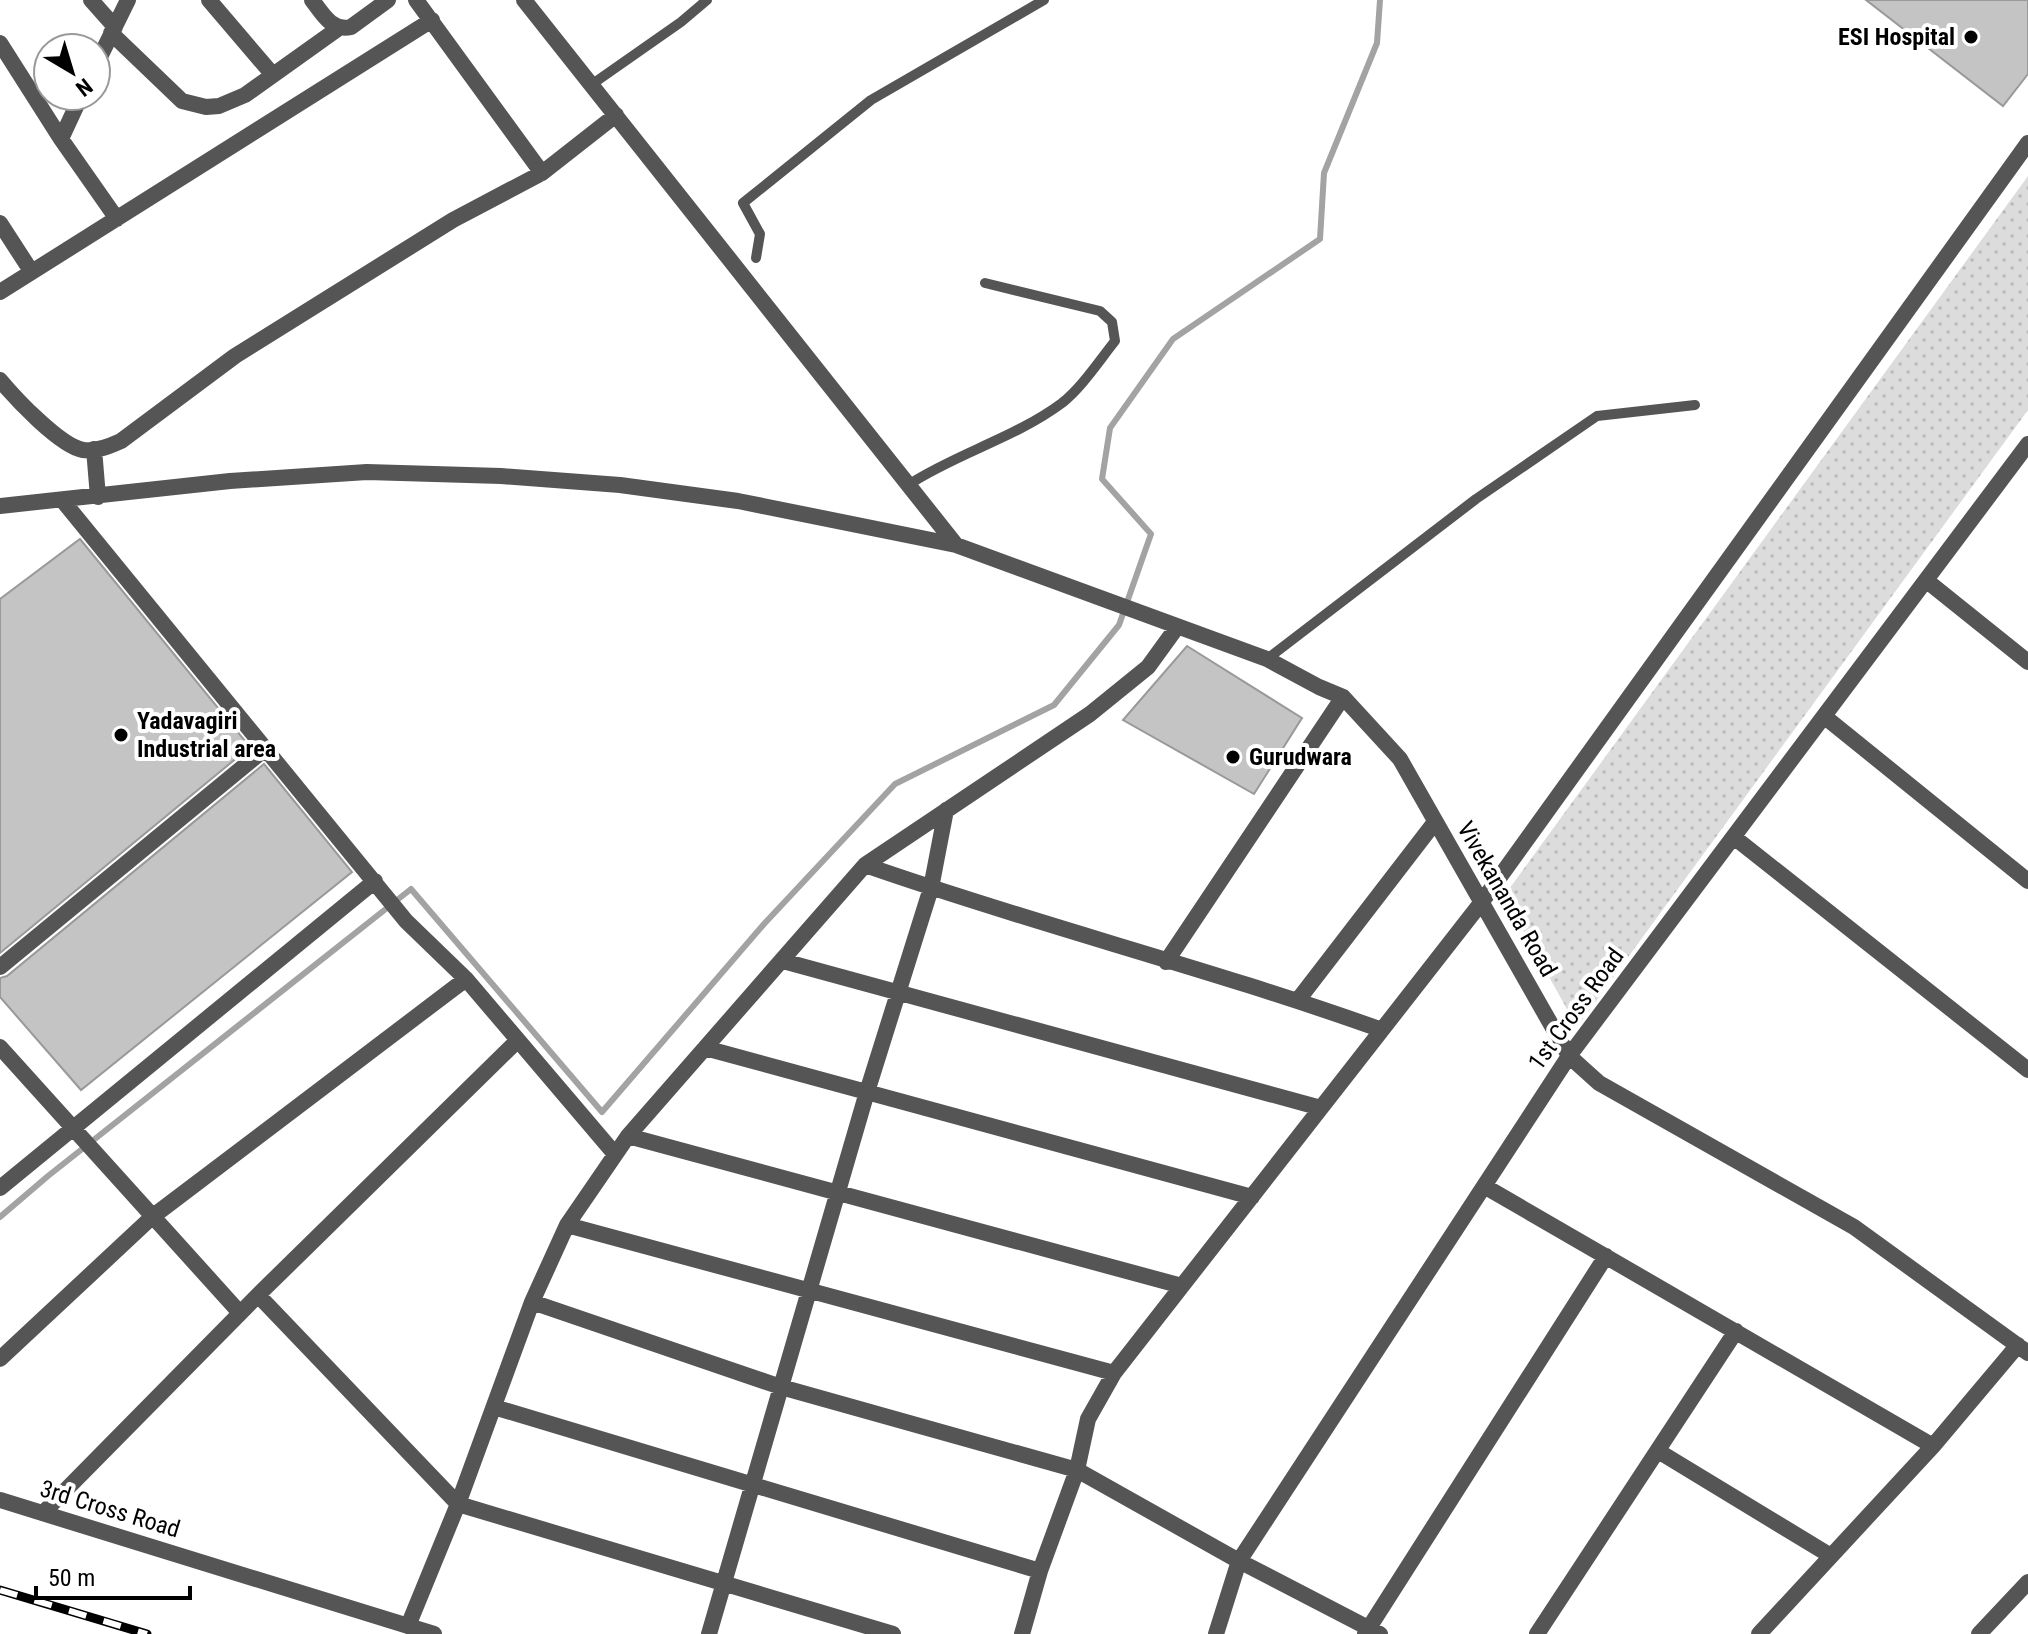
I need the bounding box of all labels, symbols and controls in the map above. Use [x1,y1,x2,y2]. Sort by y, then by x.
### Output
place label: ESI Hospital [1838,23,1955,51]
marker: ESI Hospital [1962,28,1980,46]
north arrow [32,32,112,112]
text: N [71,73,97,101]
place label: Yadavagiri Industrial area [137,707,276,763]
marker: Yadavagiri Industrial area [112,726,130,744]
place label: Gurudwara [1249,743,1352,771]
marker: Gurudwara [1224,748,1242,766]
street label: Vivekananda Road [1451,816,1563,982]
street label: 1st Cross Road [1522,943,1630,1075]
street label: 3rd Cross Road [37,1474,183,1544]
scale bar [36,1550,190,1600]
text: 50 m [48,1564,95,1592]

